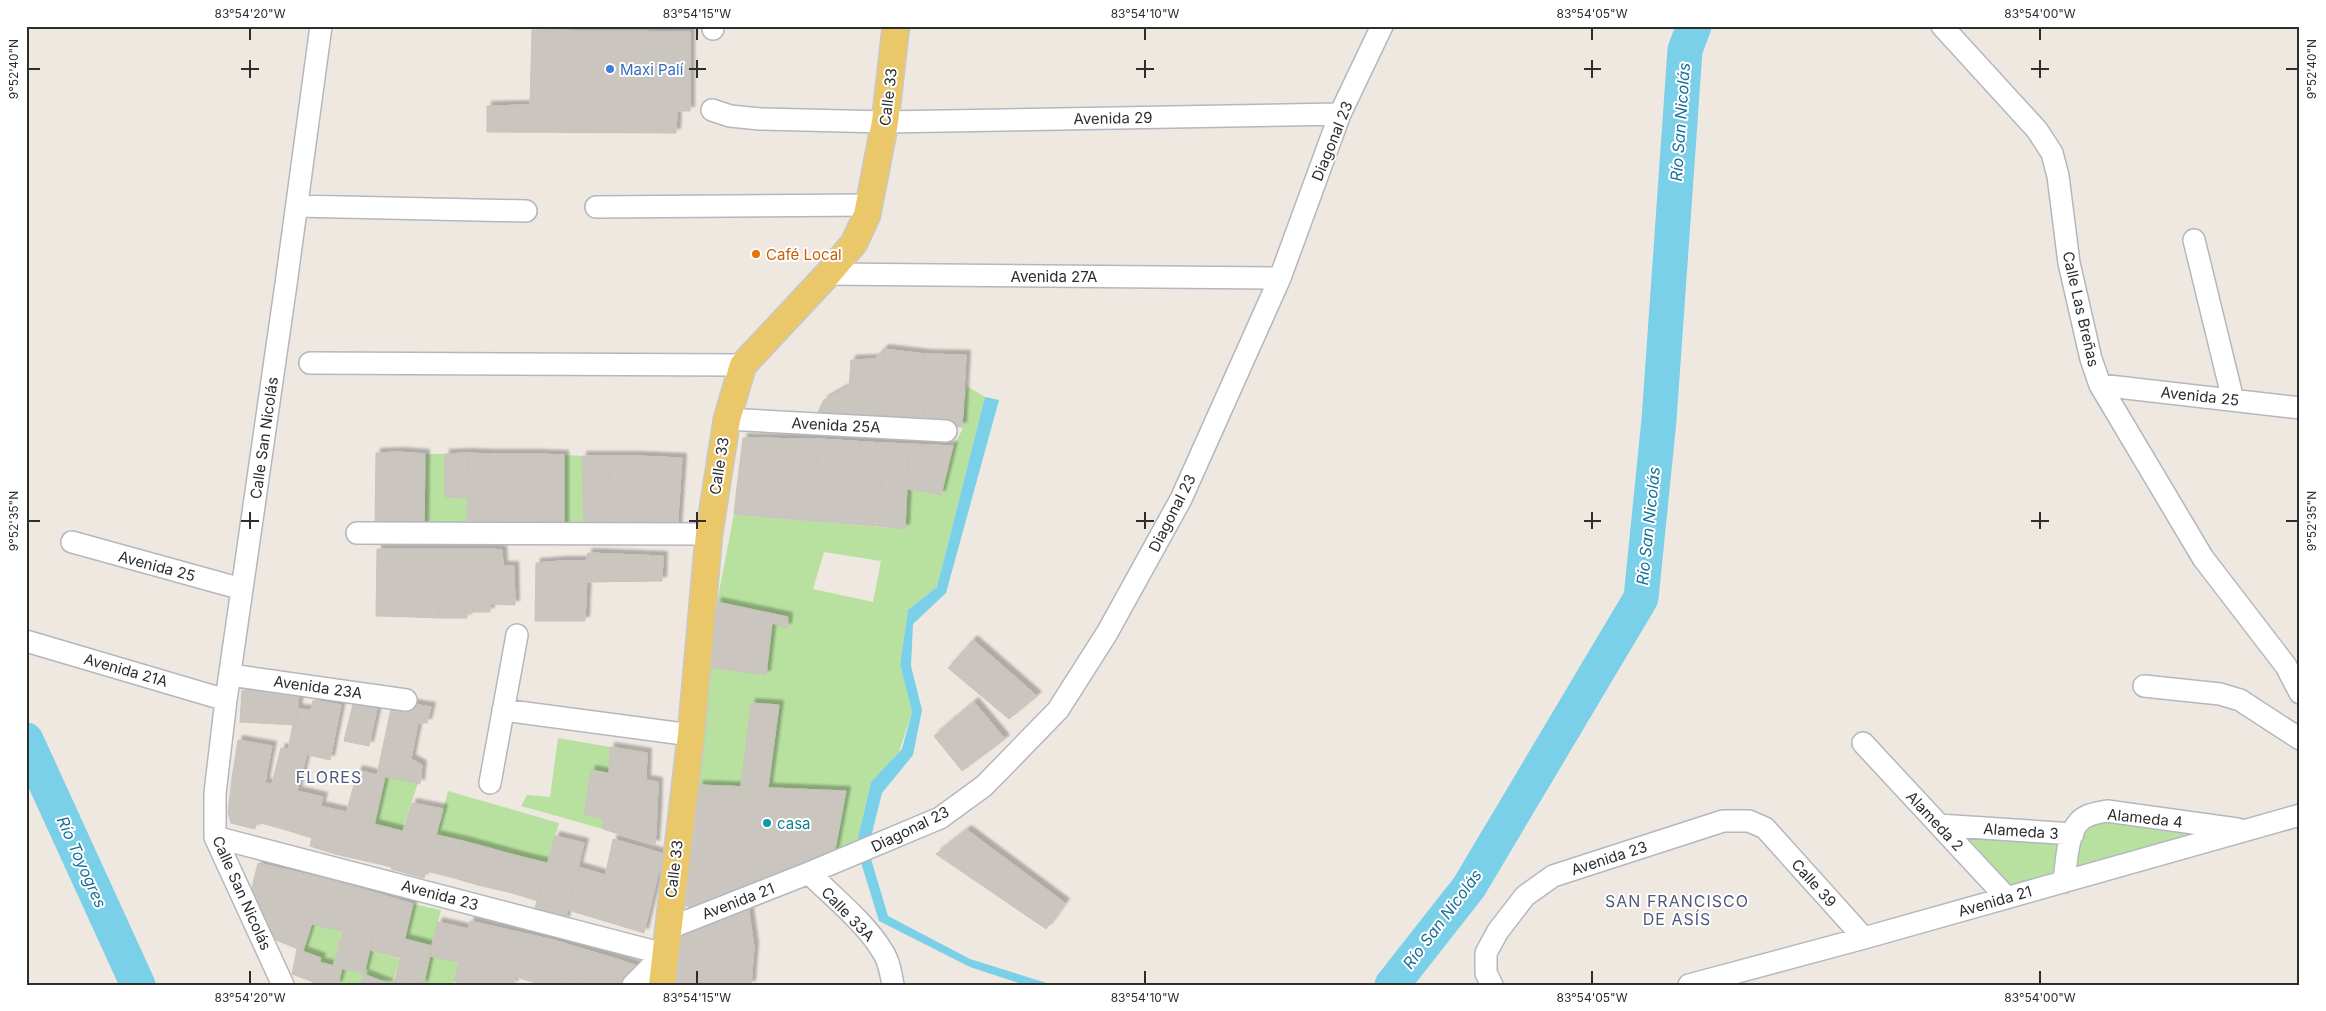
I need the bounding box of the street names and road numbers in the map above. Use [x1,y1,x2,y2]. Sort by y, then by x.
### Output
street label: Calle 33 [875,67,901,127]
street label: Diagonal 23 [1307,98,1357,184]
street label: Avenida 29 [1073,108,1153,128]
street label: Calle Las Breñas [2058,249,2104,369]
street label: Avenida 27A [1011,267,1097,286]
street label: Calle San Nicolás [246,376,282,500]
street label: Avenida 25 [2160,382,2240,410]
street label: Avenida 25A [791,413,881,437]
street label: Calle 33 [705,436,733,496]
street label: Diagonal 23 [1144,471,1200,555]
street label: Avenida 25 [116,547,198,585]
street label: Avenida 21A [82,649,170,691]
street label: Avenida 23A [272,671,364,703]
street label: Alameda 2 [1902,787,1968,855]
street label: Diagonal 23 [868,802,952,856]
street label: Alameda 4 [2106,805,2184,831]
street label: Alameda 3 [1983,819,2059,843]
street label: Calle San Nicolás [208,833,276,953]
street label: Avenida 23 [1569,837,1649,879]
street label: Calle 33 [661,839,687,899]
street label: Calle 39 [1787,855,1841,911]
street label: Avenida 23 [399,876,481,914]
street label: Avenida 21 [699,879,777,923]
street label: Avenida 21 [1956,881,2034,921]
street label: Calle 33A [817,883,879,945]

